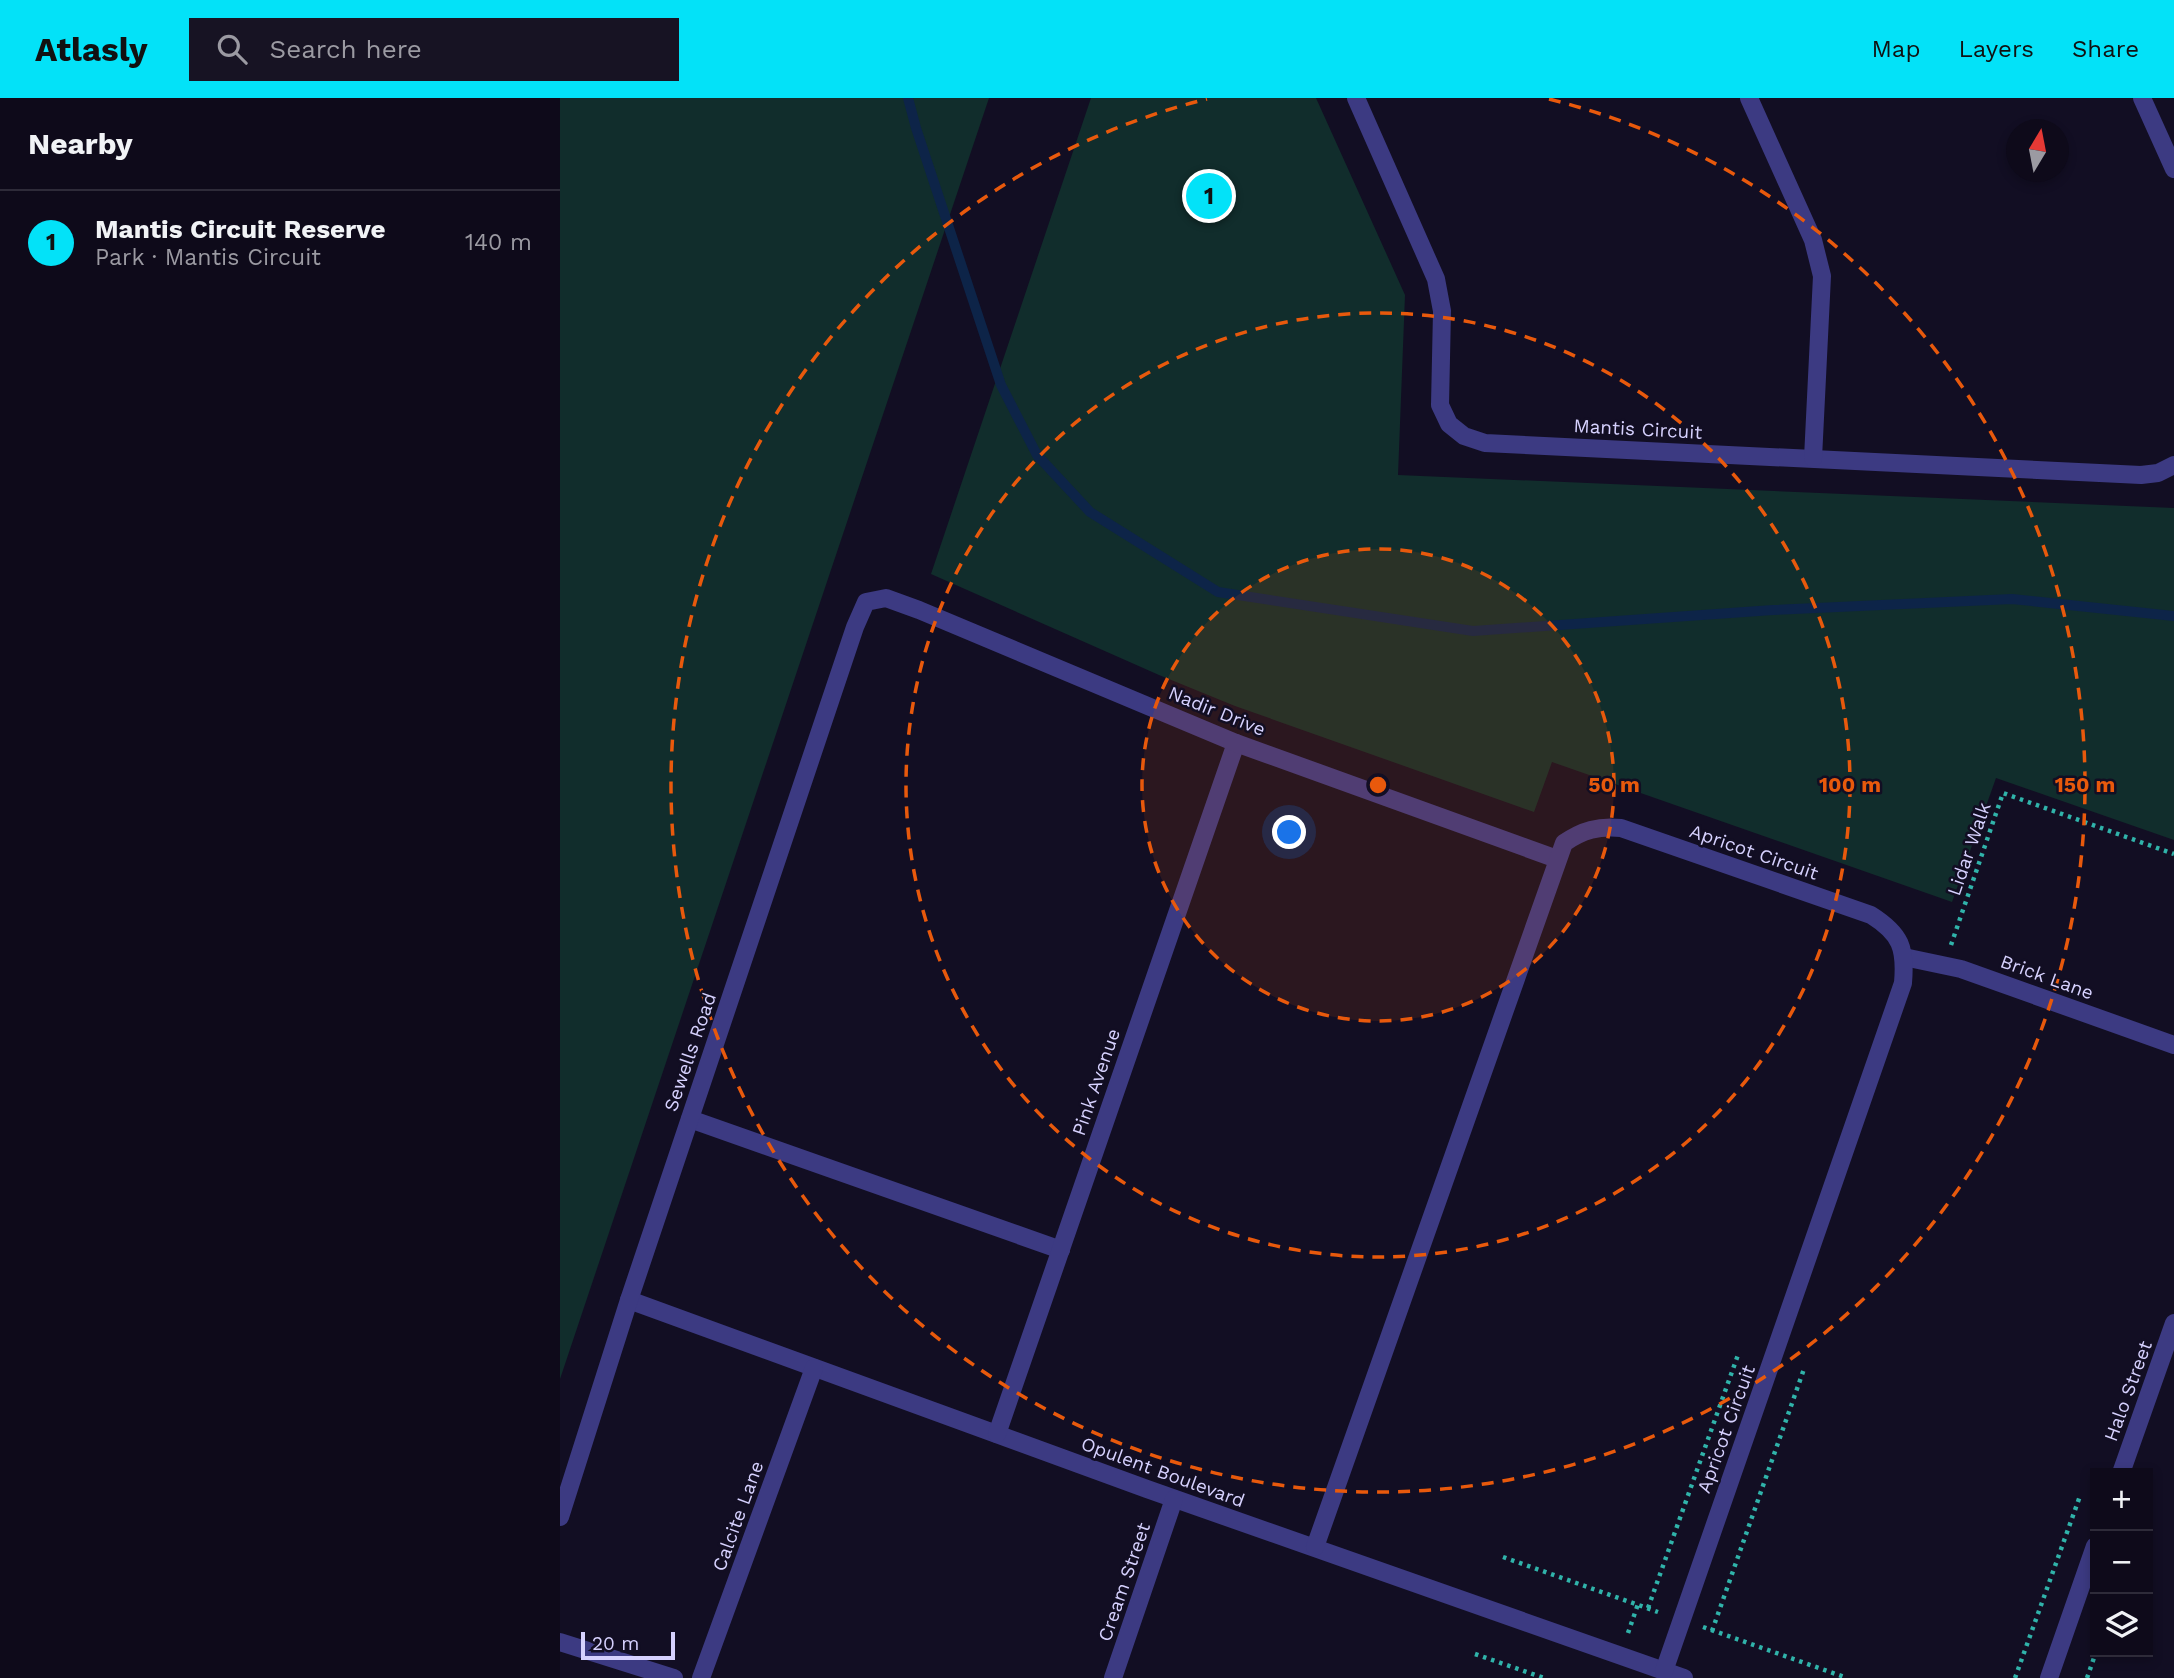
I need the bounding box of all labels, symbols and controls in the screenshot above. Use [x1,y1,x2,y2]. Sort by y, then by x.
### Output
search box [189,18,679,81]
text: Atlasly [35,30,147,69]
icon: search [213,30,251,68]
text: Search here [269,34,422,64]
text: Map [1872,35,1920,63]
text: Layers [1958,35,2034,63]
text: Share [2072,35,2139,63]
north arrow [2006,119,2069,182]
text: Nearby [28,126,133,161]
pin: 1 [1186,170,1232,222]
text: Mantis Circuit Reserve [95,214,386,244]
text: 1 [46,229,56,256]
text: 140 m [465,229,532,256]
text: Park · Mantis Circuit [95,244,321,271]
street label: Mantis Circuit [1573,414,1703,444]
street label: Nadir Drive [1165,681,1269,741]
text: 50 m [1588,772,1640,797]
text: 100 m [1819,772,1881,797]
text: 150 m [2055,772,2115,797]
centre of rings [1366,773,1390,797]
street label: Lidar Walk [1942,799,1996,899]
your location [1272,815,1306,849]
street label: Apricot Circuit [1687,819,1821,885]
street label: Brick Lane [1997,950,2097,1004]
street label: Sewells Road [659,990,721,1114]
street label: Pink Avenue [1067,1025,1125,1139]
street label: Halo Street [2099,1337,2157,1444]
street label: Apricot Circuit [1692,1362,1760,1496]
street label: Opulent Boulevard [1078,1432,1248,1512]
street label: Calcite Lane [707,1458,769,1574]
map controls [2090,1468,2153,1657]
button: + [2090,1468,2153,1531]
street label: Cream Street [1093,1520,1155,1644]
button: − [2090,1531,2153,1594]
button: layers [2090,1594,2153,1657]
scale bar [581,1629,676,1661]
text: 20 m [592,1632,639,1655]

